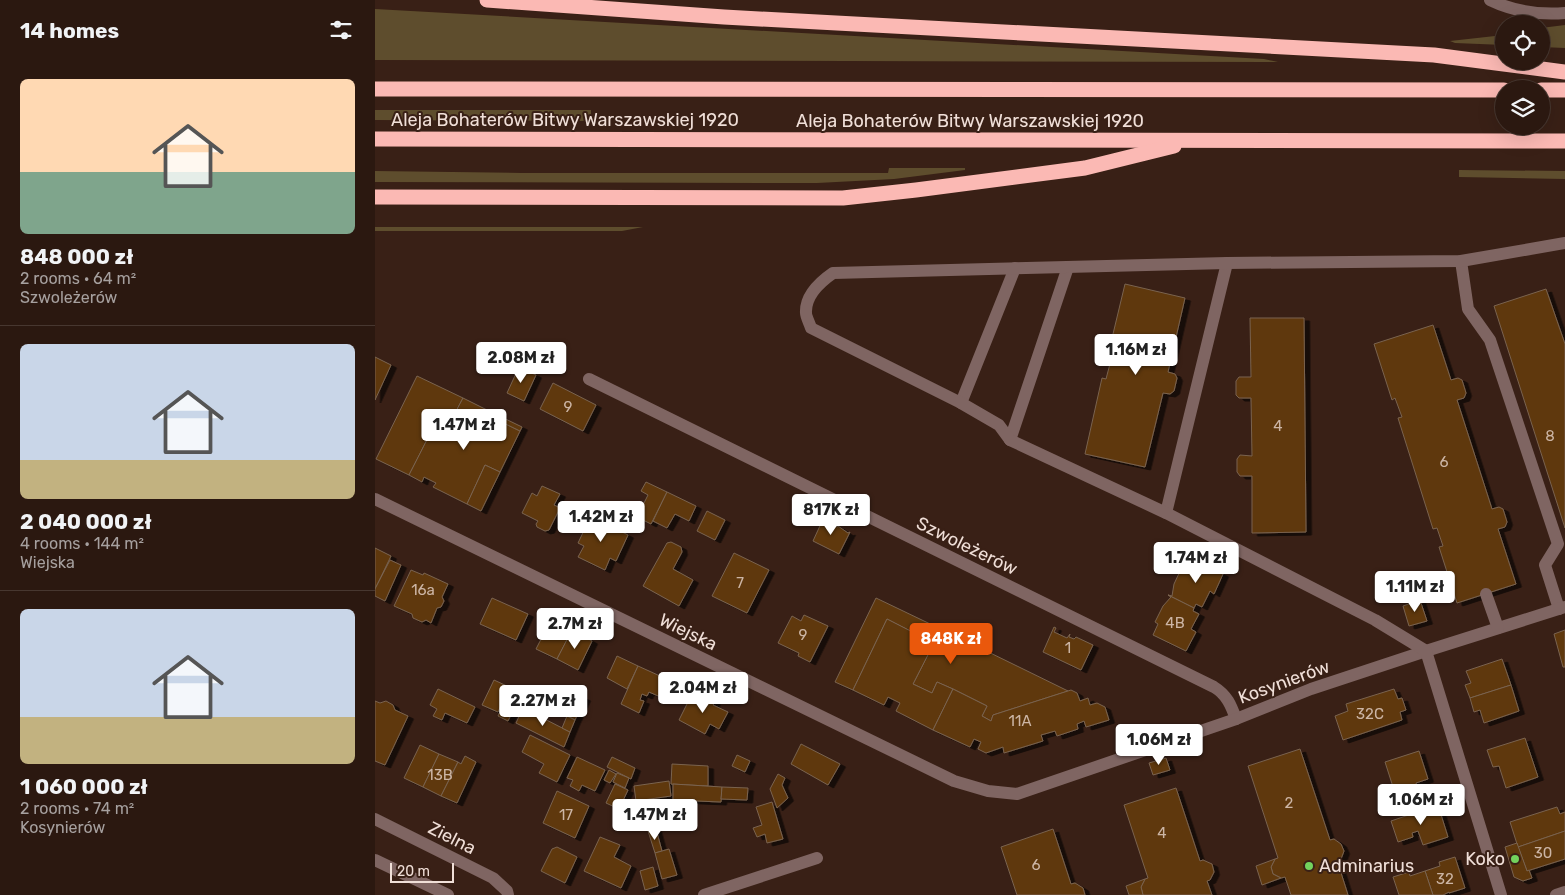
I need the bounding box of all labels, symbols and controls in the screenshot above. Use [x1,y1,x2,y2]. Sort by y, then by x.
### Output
map controls [1495,15,1550,135]
button: locate [1495,15,1550,70]
icon: filters [327,16,355,44]
text: 14 homes [20,18,119,43]
button: layers [1495,80,1550,135]
street label: Aleja Bohaterów Bitwy Warszawskiej 1920 [391,109,739,131]
street label: Aleja Bohaterów Bitwy Warszawskiej 1920 [796,110,1144,132]
icon: home [143,111,233,201]
text: 848 000 zł [20,244,133,269]
text: 2 rooms · 64 m² [20,269,136,288]
text: Szwoleżerów [20,288,117,307]
pin: 1.16M zł [1084,334,1188,376]
text: 1.16M zł [1106,340,1166,359]
pin: 2.08M zł [469,342,573,384]
text: 2.08M zł [487,348,555,367]
icon: home [143,377,233,467]
house number: 9 [564,398,573,416]
pin: 1.47M zł [412,408,516,451]
text: 1.47M zł [432,415,496,434]
house number: 4 [1273,417,1283,435]
house number: 8 [1545,427,1555,445]
house number: 6 [1439,453,1449,471]
pin: 817K zł [785,494,877,536]
pin: 1.42M zł [549,500,653,543]
text: 817K zł [803,500,859,519]
text: 1.42M zł [569,507,633,526]
text: 2 040 000 zł [20,509,152,534]
street label: Szwoleżerów [913,512,1021,580]
text: 4 rooms · 144 m² [20,534,144,553]
pin: 1.74M zł [1144,542,1248,584]
text: 1.74M zł [1165,548,1227,567]
text: Wiejska [20,553,75,572]
pin: 1.11M zł [1363,570,1467,613]
house number: 7 [736,574,744,592]
text: 1.11M zł [1386,577,1444,596]
house number: 16a [411,581,435,599]
pin: 2.7M zł [529,608,621,650]
street label: Wiejska [655,609,721,655]
text: 2.7M zł [548,614,602,633]
house number: 4B [1165,614,1185,632]
pin: 848K zł [905,622,997,665]
house number: 9 [799,626,808,644]
text: 848K zł [921,629,981,648]
house number: 1 [1065,639,1071,657]
icon: home [143,642,233,732]
street label: Kosynierów [1235,655,1333,709]
pin: 2.04M zł [651,672,755,714]
text: 2.04M zł [669,678,737,697]
pin: 2.27M zł [491,684,595,727]
text: 2.27M zł [510,691,576,710]
house number: 32C [1356,705,1384,723]
house number: 11A [1009,712,1031,730]
pin: 1.06M zł [1107,724,1211,766]
text: 1.06M zł [1127,730,1191,749]
house number: 13B [427,766,453,784]
text: 1 060 000 zł [20,774,148,799]
pin: 1.06M zł [1369,784,1473,826]
text: 1.06M zł [1389,790,1453,809]
house number: 2 [1285,794,1294,812]
pin: 1.47M zł [603,798,707,841]
text: 2 rooms · 74 m² [20,799,134,818]
text: 1.47M zł [623,805,687,824]
house number: 17 [559,806,573,824]
street label: Zielna [425,817,479,859]
text: Kosynierów [20,818,105,837]
house number: 4 [1157,824,1167,842]
house number: 30 [1534,844,1552,862]
place label: Koko [1465,848,1505,870]
marker: Koko [1509,853,1521,865]
place label: Adminarius [1319,855,1414,877]
house number: 6 [1031,856,1041,874]
scale bar [390,860,454,883]
marker: Adminarius [1303,860,1315,872]
text: 20 m [397,863,430,880]
house number: 32 [1436,870,1454,888]

